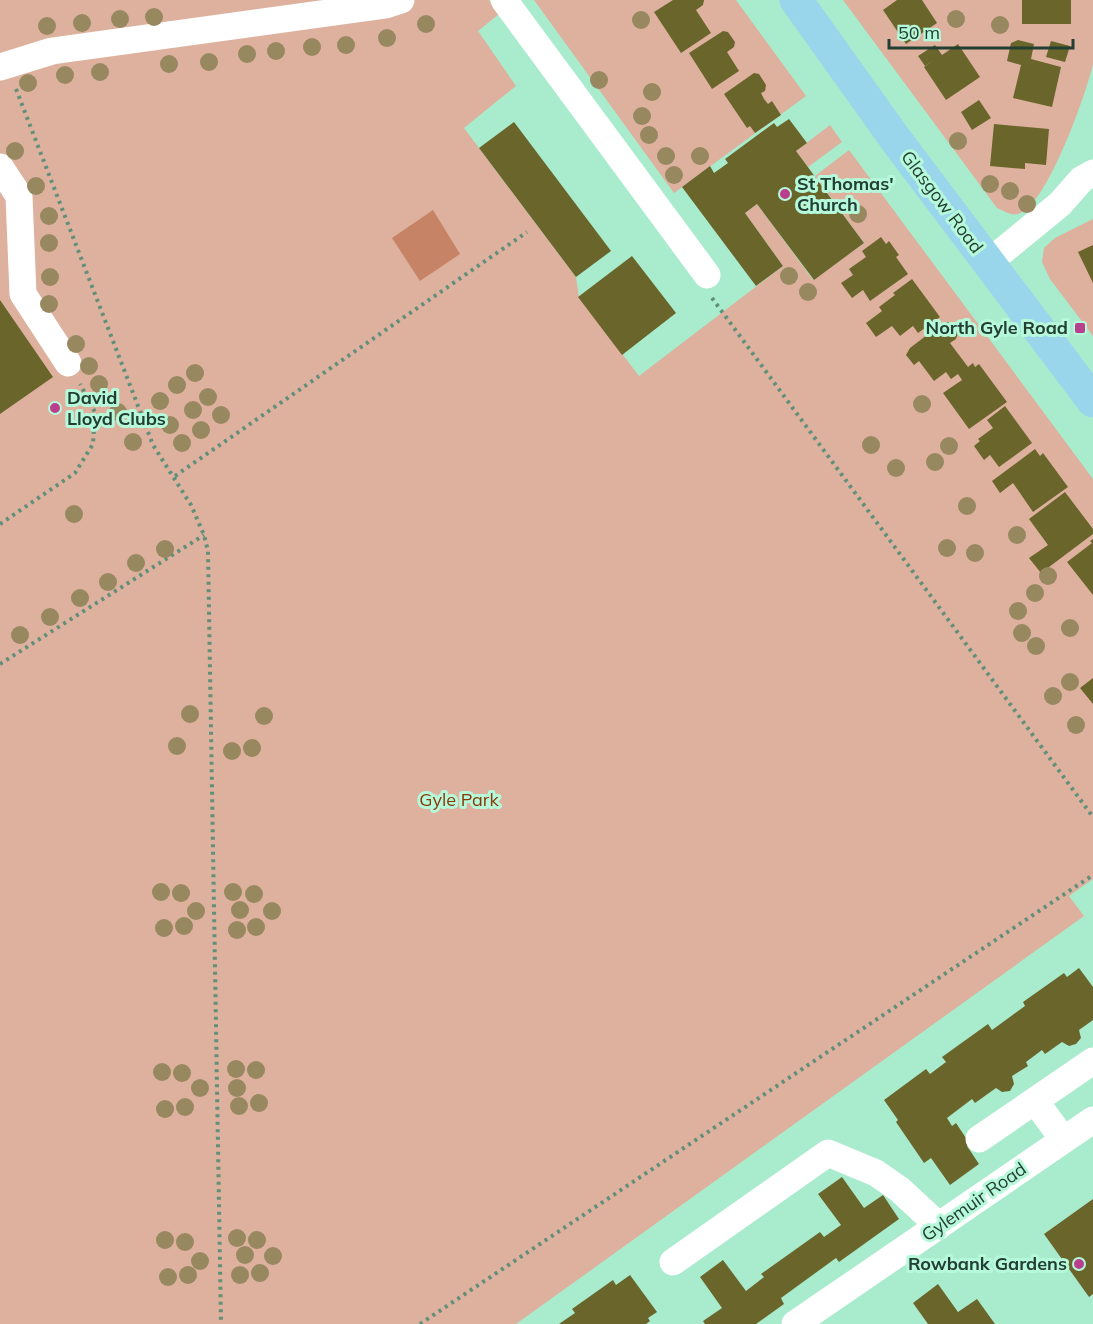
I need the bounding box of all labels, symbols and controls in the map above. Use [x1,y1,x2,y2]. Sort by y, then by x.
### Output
scale bar [889,12,1074,50]
text: 50 m [898,21,940,44]
street label: Glasgow Road [896,146,988,258]
place label: St Thomas' Church [797,172,894,216]
marker: St Thomas' Church [778,187,792,201]
place label: North Gyle Road [926,316,1068,339]
marker: North Gyle Road [1073,321,1087,335]
place label: David Lloyd Clubs [67,386,166,430]
marker: David Lloyd Clubs [48,401,62,415]
park label: Gyle Park [419,788,499,811]
street label: Gylemuir Road [917,1157,1031,1246]
place label: Rowbank Gardens [908,1252,1067,1275]
marker: Rowbank Gardens [1072,1257,1086,1271]

